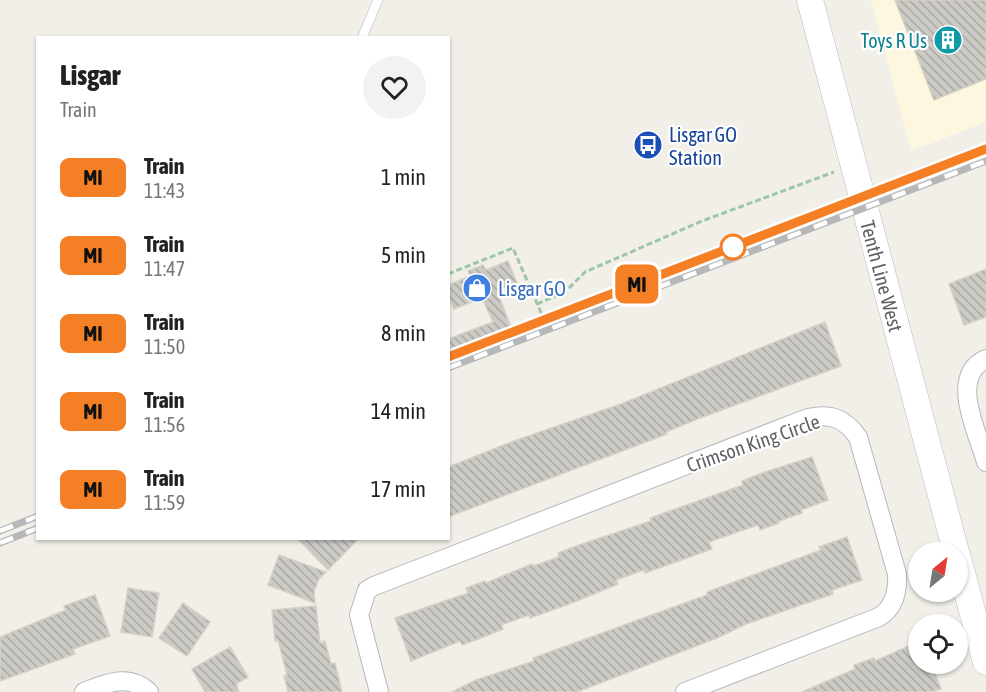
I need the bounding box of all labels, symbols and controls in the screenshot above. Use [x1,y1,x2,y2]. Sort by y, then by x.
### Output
building icon: Toys R Us [932,24,964,56]
place label: Toys R Us [861,29,927,52]
button: heart [363,56,426,119]
text: Lisgar [60,59,120,91]
text: Train [60,98,97,121]
place label: Lisgar GO Station [669,123,737,169]
bus stop icon: Lisgar GO Station [632,129,664,161]
text: Train [144,153,184,179]
text: 1 min [381,164,426,190]
text: MI [83,165,103,189]
text: 11:43 [144,179,185,202]
street label: Tenth Line West [856,218,908,334]
text: Train [144,231,184,257]
unlabelled marker [720,234,746,260]
text: 5 min [381,242,426,268]
text: MI [83,243,103,267]
text: 11:47 [144,257,185,280]
line badge: MI [610,264,664,304]
shop icon: Lisgar GO [461,272,493,304]
text: MI [627,272,647,296]
place label: Lisgar GO [498,277,566,300]
text: Train [144,309,184,335]
text: 8 min [381,320,426,346]
text: MI [83,321,103,345]
text: 11:50 [144,335,185,358]
text: Train [144,387,184,413]
text: 14 min [371,398,426,424]
text: MI [83,399,103,423]
street label: Crimson King Circle [683,409,823,477]
text: 11:56 [144,413,185,436]
text: Train [144,465,184,491]
text: 17 min [371,476,426,502]
text: MI [83,477,103,501]
text: 11:59 [144,491,185,514]
north arrow [908,542,968,602]
map controls [908,542,968,674]
button: locate [908,614,968,674]

